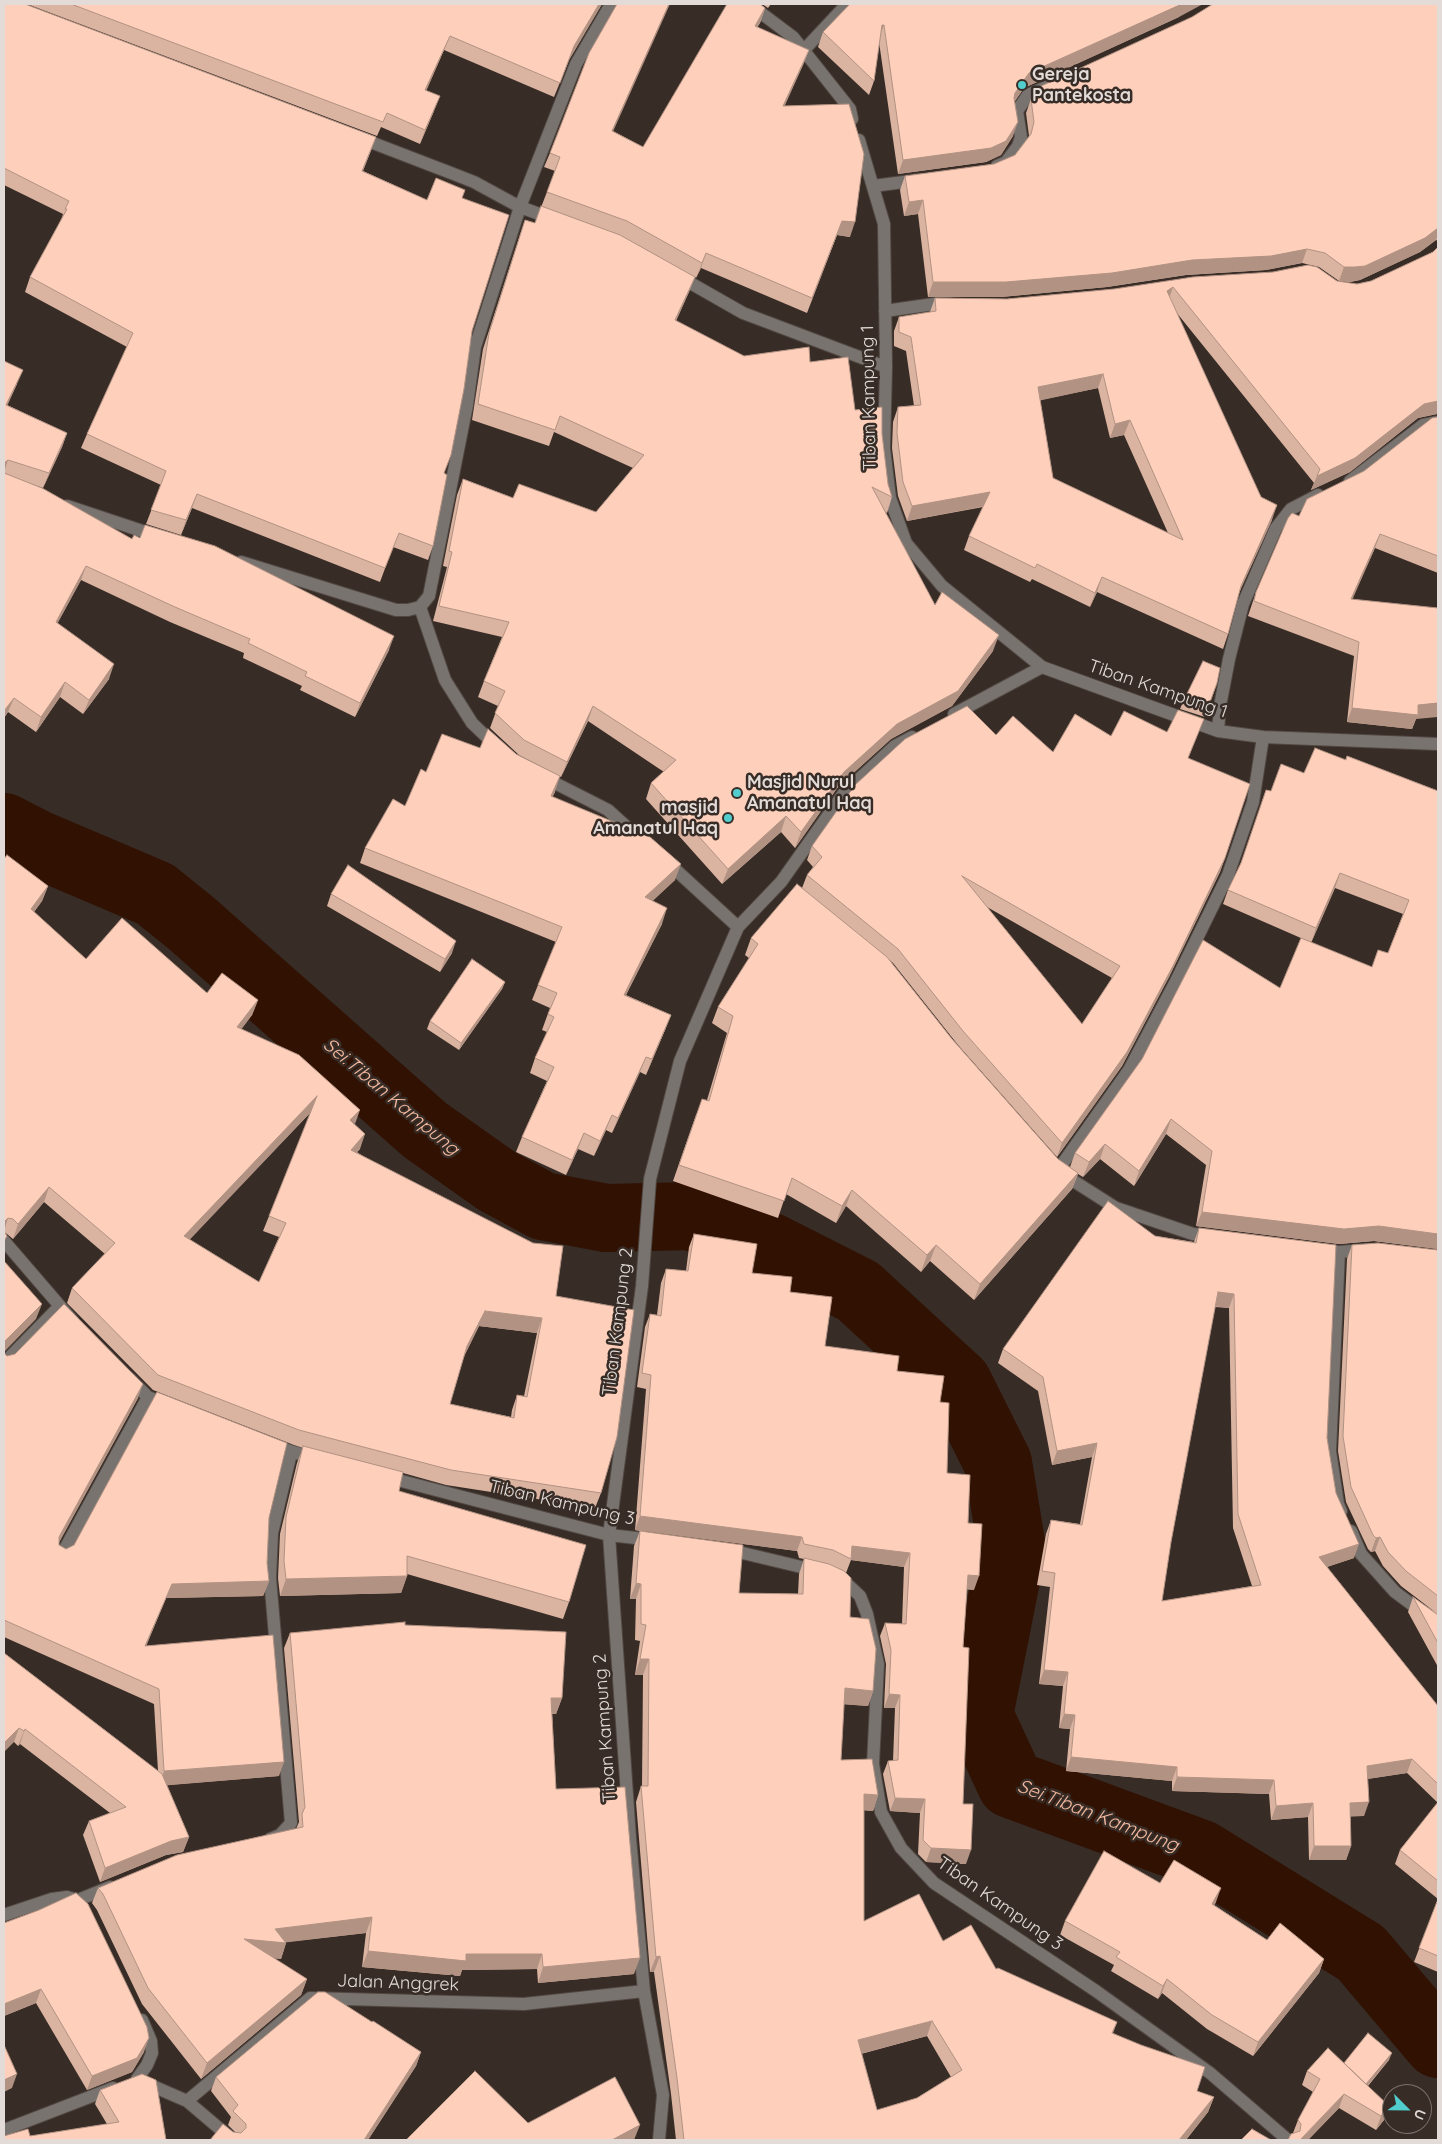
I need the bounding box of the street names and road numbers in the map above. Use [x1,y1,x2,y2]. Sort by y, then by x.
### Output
street label: Tiban Kampung 1 [857,325,881,471]
street label: Tiban Kampung 1 [1086,655,1230,723]
street label: Tiban Kampung 2 [598,1247,638,1397]
street label: Tiban Kampung 3 [487,1476,637,1530]
street label: Tiban Kampung 2 [589,1653,621,1803]
street label: Tiban Kampung 3 [933,1853,1067,1955]
street label: Jalan Anggrek [336,1970,460,1996]

